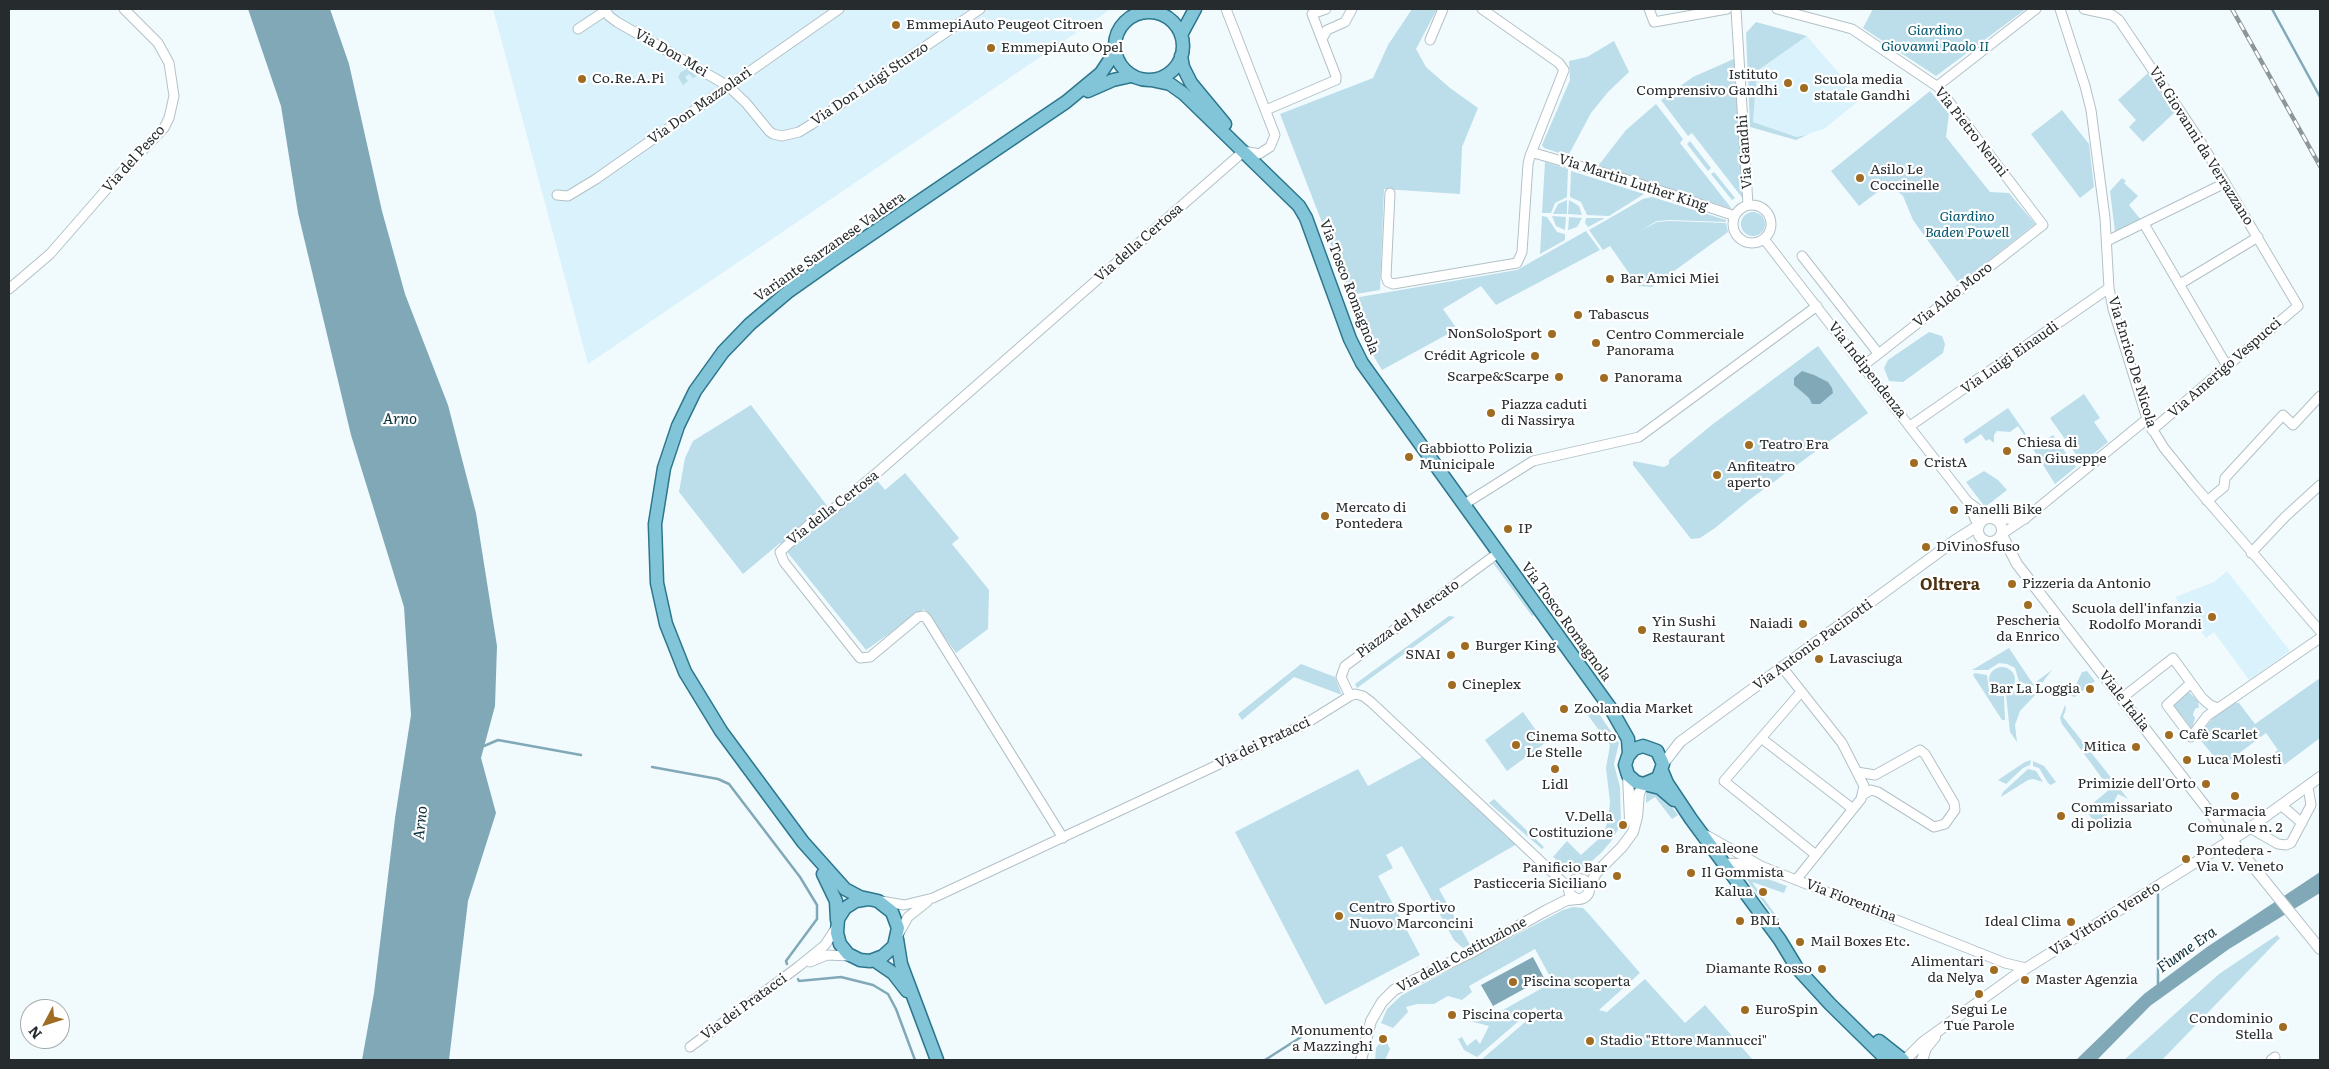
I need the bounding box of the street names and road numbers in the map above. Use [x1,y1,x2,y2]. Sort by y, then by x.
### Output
street label: Via Don Mei [631,25,711,81]
street label: Via Don Luigi Sturzo [808,39,932,129]
street label: Via Don Mazzolari [645,64,755,148]
street label: Via Giovanni da Verrazzano [2145,64,2257,228]
street label: Via Pietro Nenni [1931,84,2011,180]
street label: Via Gandhi [1734,114,1756,190]
street label: Via del Pesco [99,122,169,196]
street label: Via Martin Luther King [1556,151,1710,215]
street label: Variante Sarzanese Valdera [751,188,909,306]
street label: Via della Certosa [1091,200,1187,286]
street label: Via Tosco Romagnola [1316,217,1382,357]
street label: Via Aldo Moro [1910,259,1996,331]
street label: Via Enrico De Nicola [2104,294,2160,430]
street label: Via Amerigo Vespucci [2165,314,2285,422]
street label: Via Luigi Einaudi [1958,318,2062,398]
street label: Via Indipendenza [1824,319,1910,421]
street label: Via della Certosa [784,467,882,549]
street label: Via Tosco Romagnola [1517,559,1615,685]
street label: Piazza del Mercato [1353,576,1463,662]
street label: Via Antonio Pacinotti [1750,596,1876,694]
street label: Viale Italia [2095,667,2153,735]
street label: Via dei Pratacci [1213,714,1313,772]
street label: Via Fiorentina [1803,876,1899,926]
street label: Via Vittorio Veneto [2047,878,2163,960]
street label: Via della Costituzione [1394,914,1530,996]
street label: Via dei Pratacci [698,970,790,1044]

